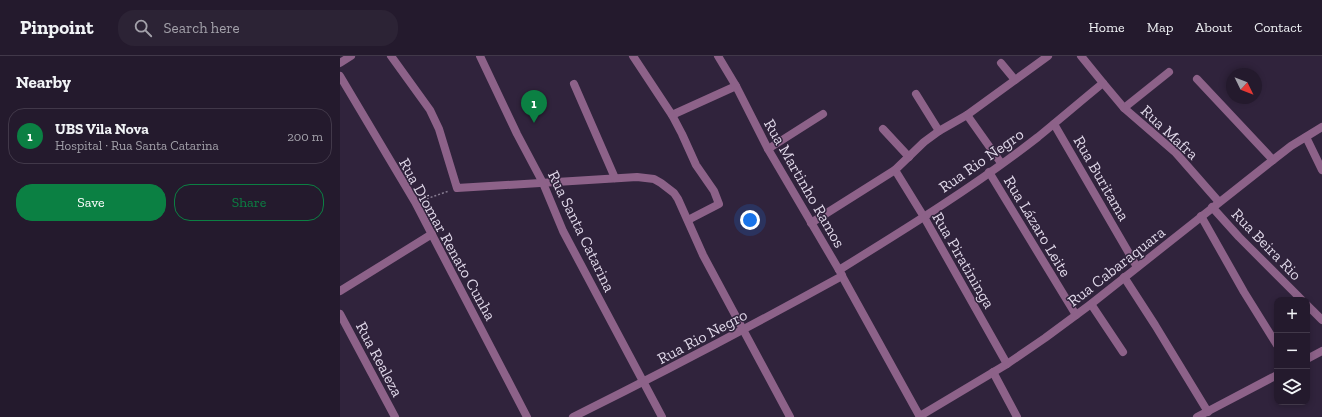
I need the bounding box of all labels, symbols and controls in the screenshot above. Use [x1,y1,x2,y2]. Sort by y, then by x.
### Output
search box [118,10,398,46]
text: Pinpoint [20,16,94,39]
icon: search [132,17,154,39]
text: Search here [164,19,240,37]
text: Home [1089,19,1125,36]
text: Map [1147,19,1173,36]
text: About [1195,19,1232,36]
text: Contact [1254,19,1302,36]
north arrow [1226,68,1262,104]
text: Nearby [16,72,71,92]
pin: 1 [521,90,547,123]
street label: Rua Mafra [1137,101,1202,164]
street label: Rua Martinho Ramos [760,115,849,251]
text: UBS Vila Nova [55,120,149,138]
street label: Rua Rio Negro [935,124,1027,197]
text: 1 [27,129,33,144]
text: 200 m [287,129,323,144]
street label: Rua Buritama [1070,132,1134,224]
text: Hospital · Rua Santa Catarina [55,138,219,153]
street label: Rua Diomar Renato Cunha [395,155,500,324]
street label: Rua Santa Catarina [544,167,619,295]
street label: Rua Lázaro Leite [1000,172,1075,280]
button: Save [16,184,166,221]
button: Share [174,184,324,221]
street label: Rua Beira Rio [1228,204,1306,284]
street label: Rua Piratininga [928,209,999,312]
your location [740,210,760,230]
street label: Rua Cabaraquara [1064,222,1169,310]
map controls [1274,297,1310,405]
button: + [1274,297,1310,333]
street label: Rua Rio Negro [654,305,750,368]
street label: Rua Realeza [352,319,407,400]
button: − [1274,333,1310,369]
button: layers [1274,369,1310,405]

